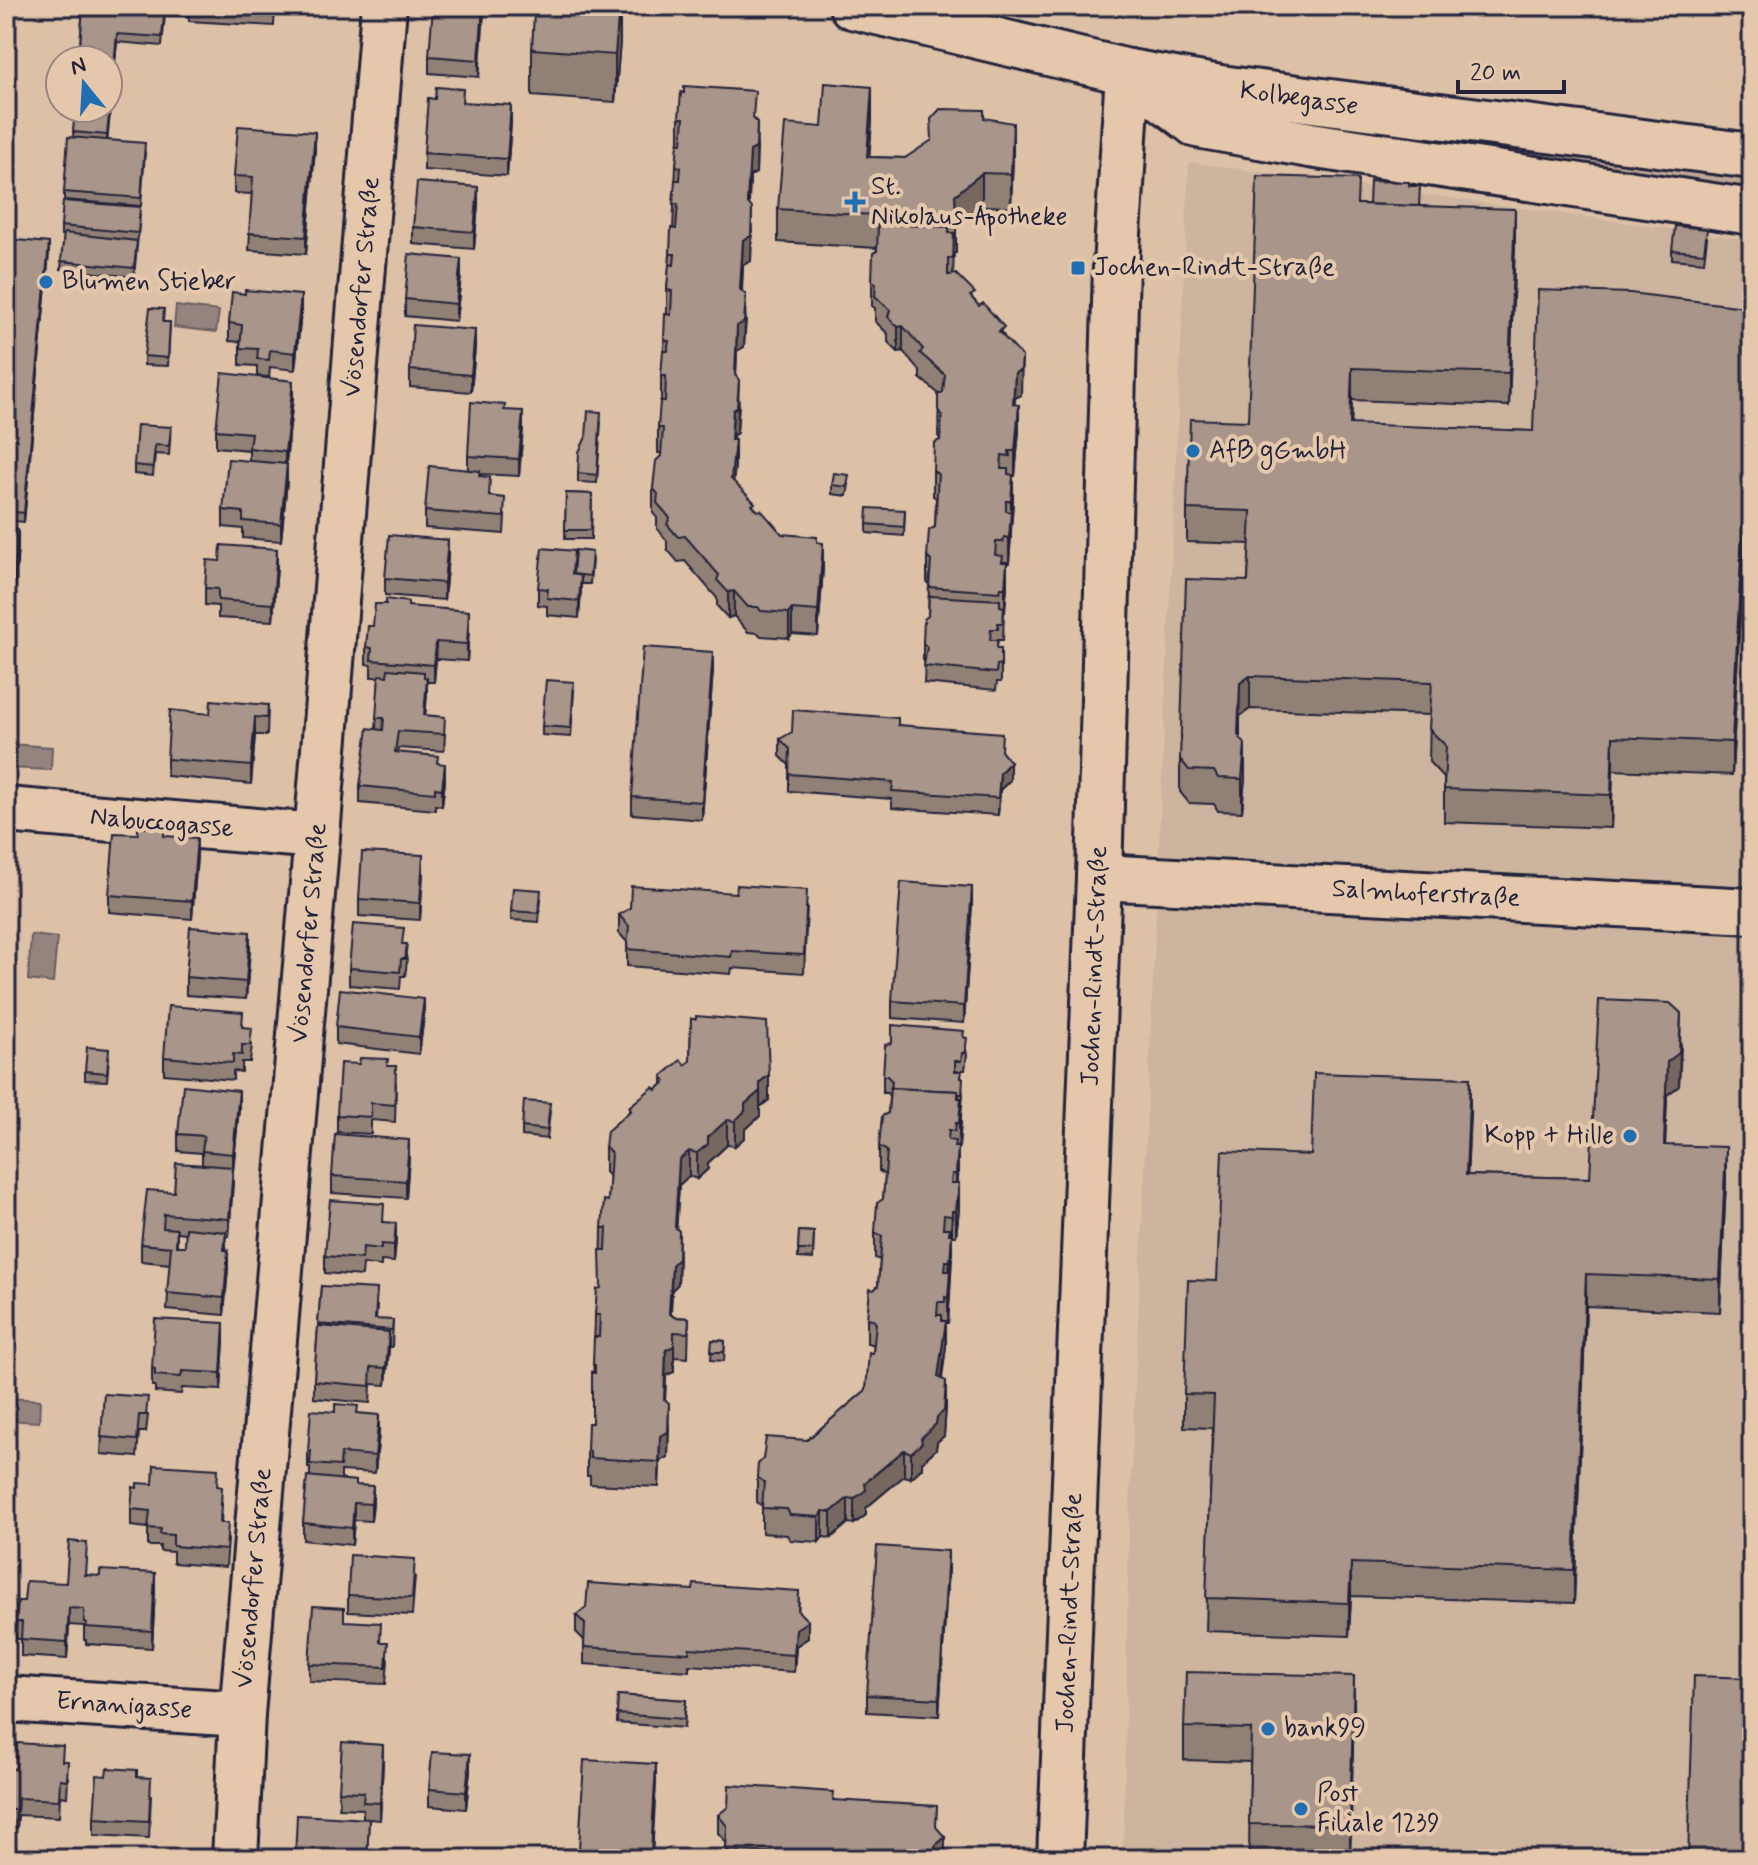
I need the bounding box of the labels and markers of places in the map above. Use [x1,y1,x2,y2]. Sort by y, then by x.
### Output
place label: St. Nikolaus-Apotheke [871,170,1068,237]
marker: St. Nikolaus-Apotheke [846,193,864,211]
place label: Jochen-Rindt-Straße [1094,251,1335,285]
marker: Jochen-Rindt-Straße [1069,259,1087,277]
place label: Blumen Stieber [62,265,236,299]
marker: Blumen Stieber [37,273,55,291]
place label: AfB gGmbH [1209,434,1346,470]
marker: AfB gGmbH [1184,442,1202,460]
place label: Kopp + Hille [1484,1119,1614,1153]
marker: Kopp + Hille [1621,1127,1639,1145]
place label: bank99 [1284,1712,1366,1746]
marker: bank99 [1259,1720,1277,1738]
place label: Post Filiale 1239 [1317,1777,1440,1841]
marker: Post Filiale 1239 [1292,1800,1310,1818]

